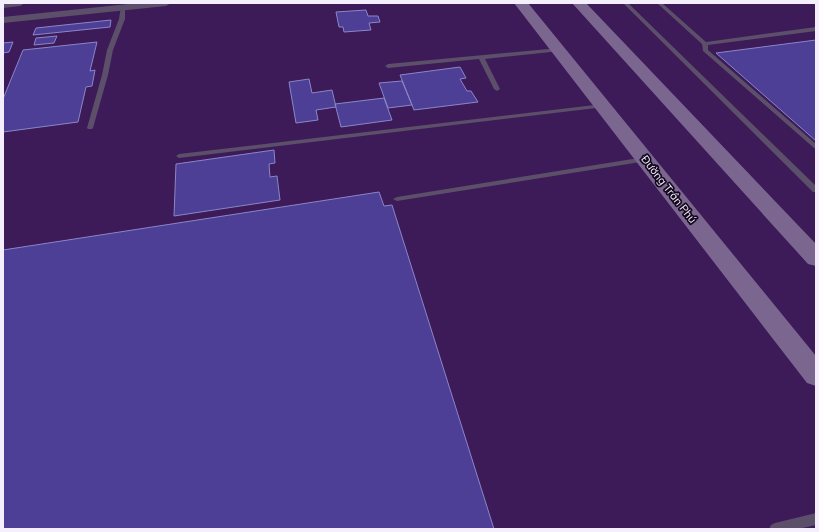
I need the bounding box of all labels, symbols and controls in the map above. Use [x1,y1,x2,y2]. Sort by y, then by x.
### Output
street label: Đường Trần Phú [638,152,700,226]

